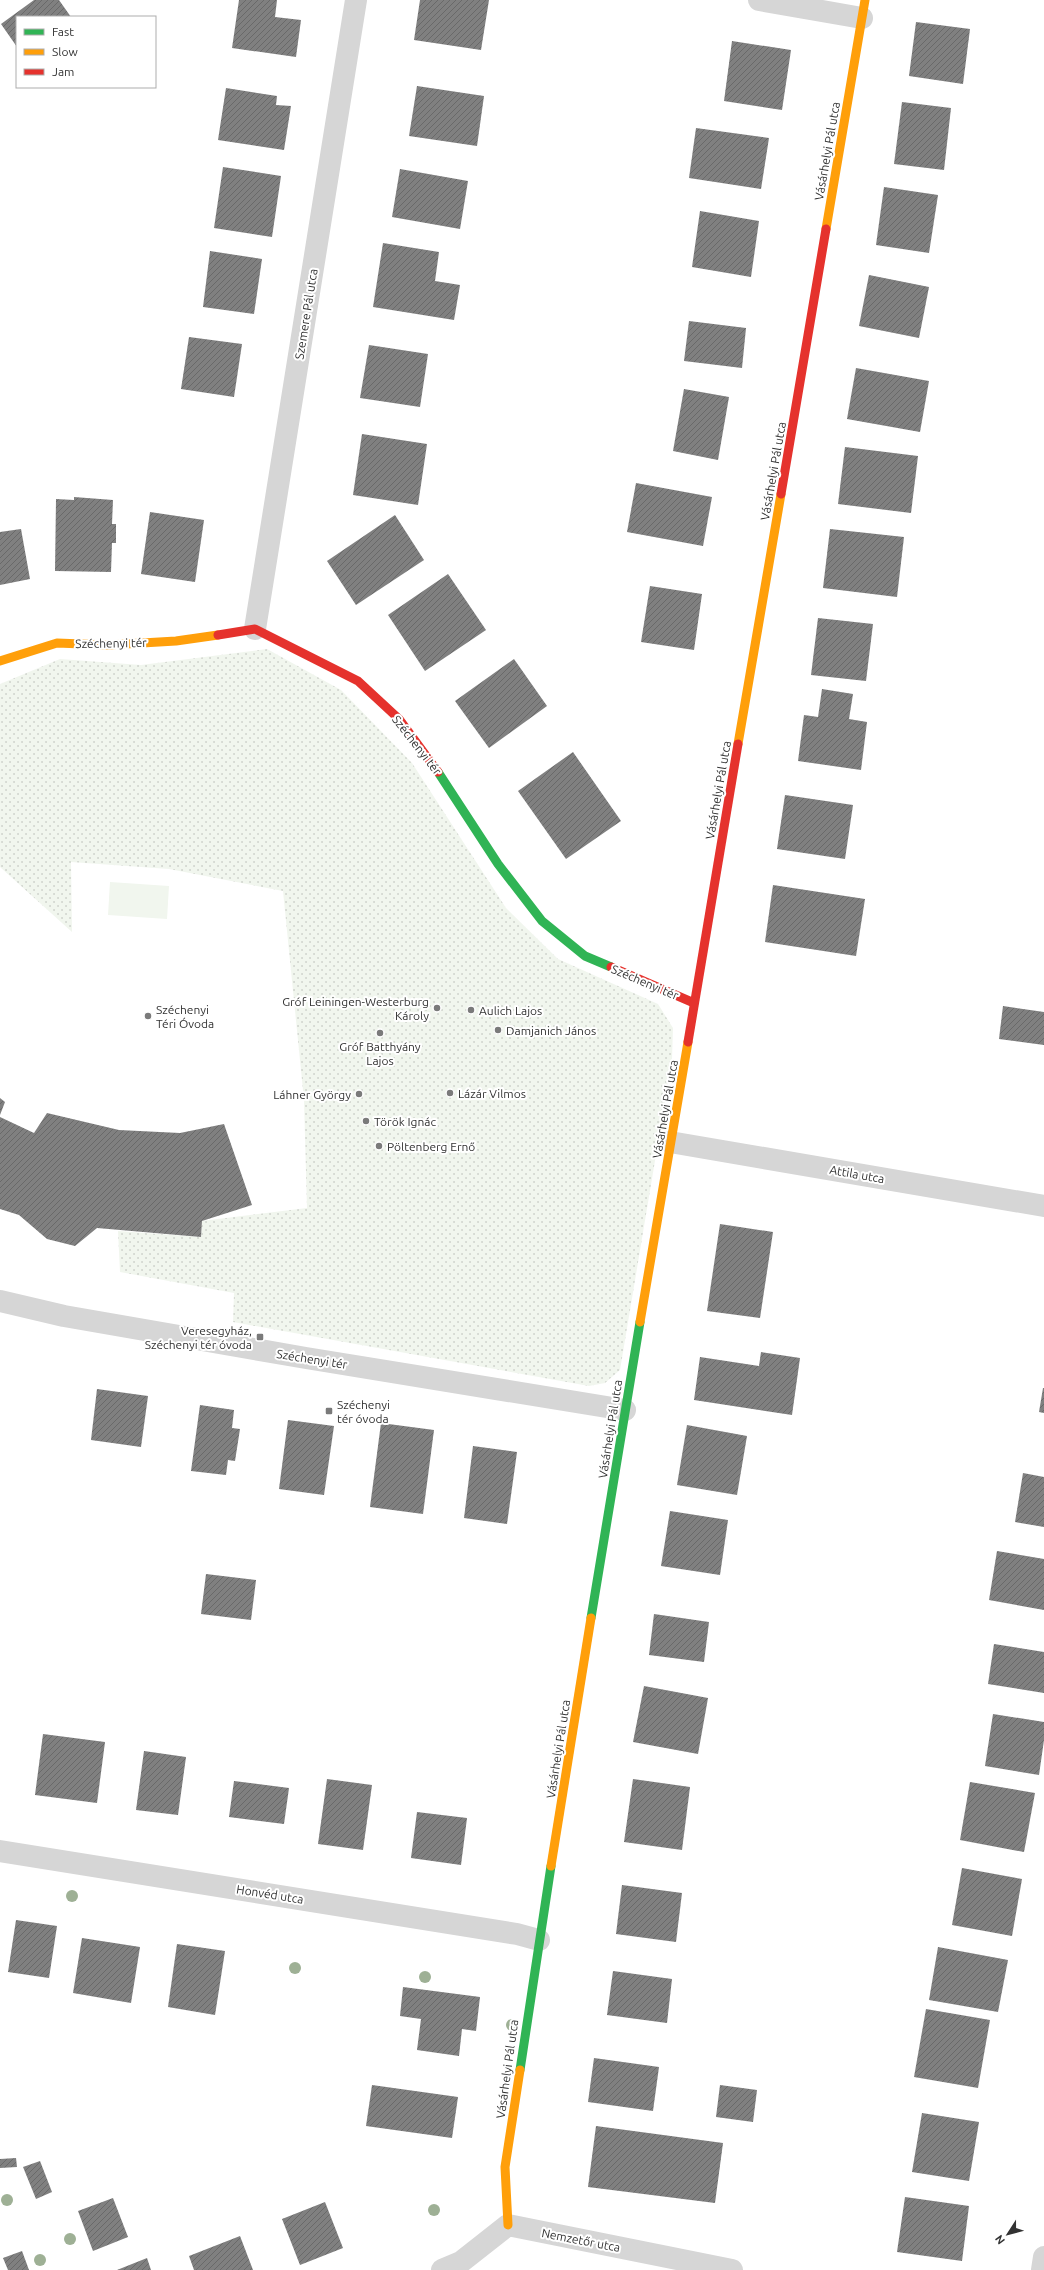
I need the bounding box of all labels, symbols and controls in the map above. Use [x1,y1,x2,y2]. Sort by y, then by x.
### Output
legend [16,16,156,88]
text: Fast [52,25,74,38]
text: Slow [52,45,78,58]
text: Jam [52,65,74,78]
street label: Vásárhelyi Pál utca [812,101,842,201]
street label: Szemere Pál utca [292,268,320,360]
street label: Vásárhelyi Pál utca [758,421,788,521]
street label: Széchenyi tér [75,636,147,650]
street label: Széchenyi tér [390,713,444,778]
street label: Vásárhelyi Pál utca [703,740,733,840]
street label: Széchenyi tér [610,962,681,1002]
place label: Gróf Leiningen-Westerburg Károly [282,995,429,1022]
place label: Széchenyi Téri Óvoda [156,1003,214,1030]
marker: Gróf Leiningen-Westerburg Károly [432,1003,442,1013]
place label: Aulich Lajos [479,1004,542,1017]
marker: Aulich Lajos [466,1005,476,1015]
marker: Széchenyi Téri Óvoda [143,1011,153,1021]
place label: Damjanich János [506,1024,596,1037]
marker: Damjanich János [493,1025,503,1035]
marker: Gróf Batthyány Lajos [375,1028,385,1038]
place label: Gróf Batthyány Lajos [339,1040,421,1067]
street label: Vásárhelyi Pál utca [650,1059,680,1159]
place label: Lázár Vilmos [458,1087,526,1100]
place label: Láhner György [273,1088,351,1101]
marker: Lázár Vilmos [445,1088,455,1098]
marker: Láhner György [354,1089,364,1099]
place label: Török Ignác [374,1115,436,1128]
marker: Török Ignác [361,1116,371,1126]
place label: Pöltenberg Ernő [387,1140,475,1153]
marker: Pöltenberg Ernő [374,1141,384,1151]
street label: Attila utca [829,1163,885,1185]
place label: Veresegyház, Széchenyi tér óvoda [145,1324,252,1351]
marker: Veresegyház, Széchenyi tér óvoda [255,1332,265,1342]
street label: Széchenyi tér [276,1347,349,1371]
street label: Vásárhelyi Pál utca [596,1379,624,1479]
place label: Széchenyi tér óvoda [337,1398,390,1425]
marker: Széchenyi tér óvoda [324,1406,334,1416]
street label: Vásárhelyi Pál utca [544,1699,572,1799]
street label: Honvéd utca [236,1882,304,1906]
street label: Vásárhelyi Pál utca [494,2019,520,2119]
north arrow [988,2214,1028,2254]
street label: Nemzetőr utca [541,2226,621,2254]
text: N [993,2233,1007,2247]

